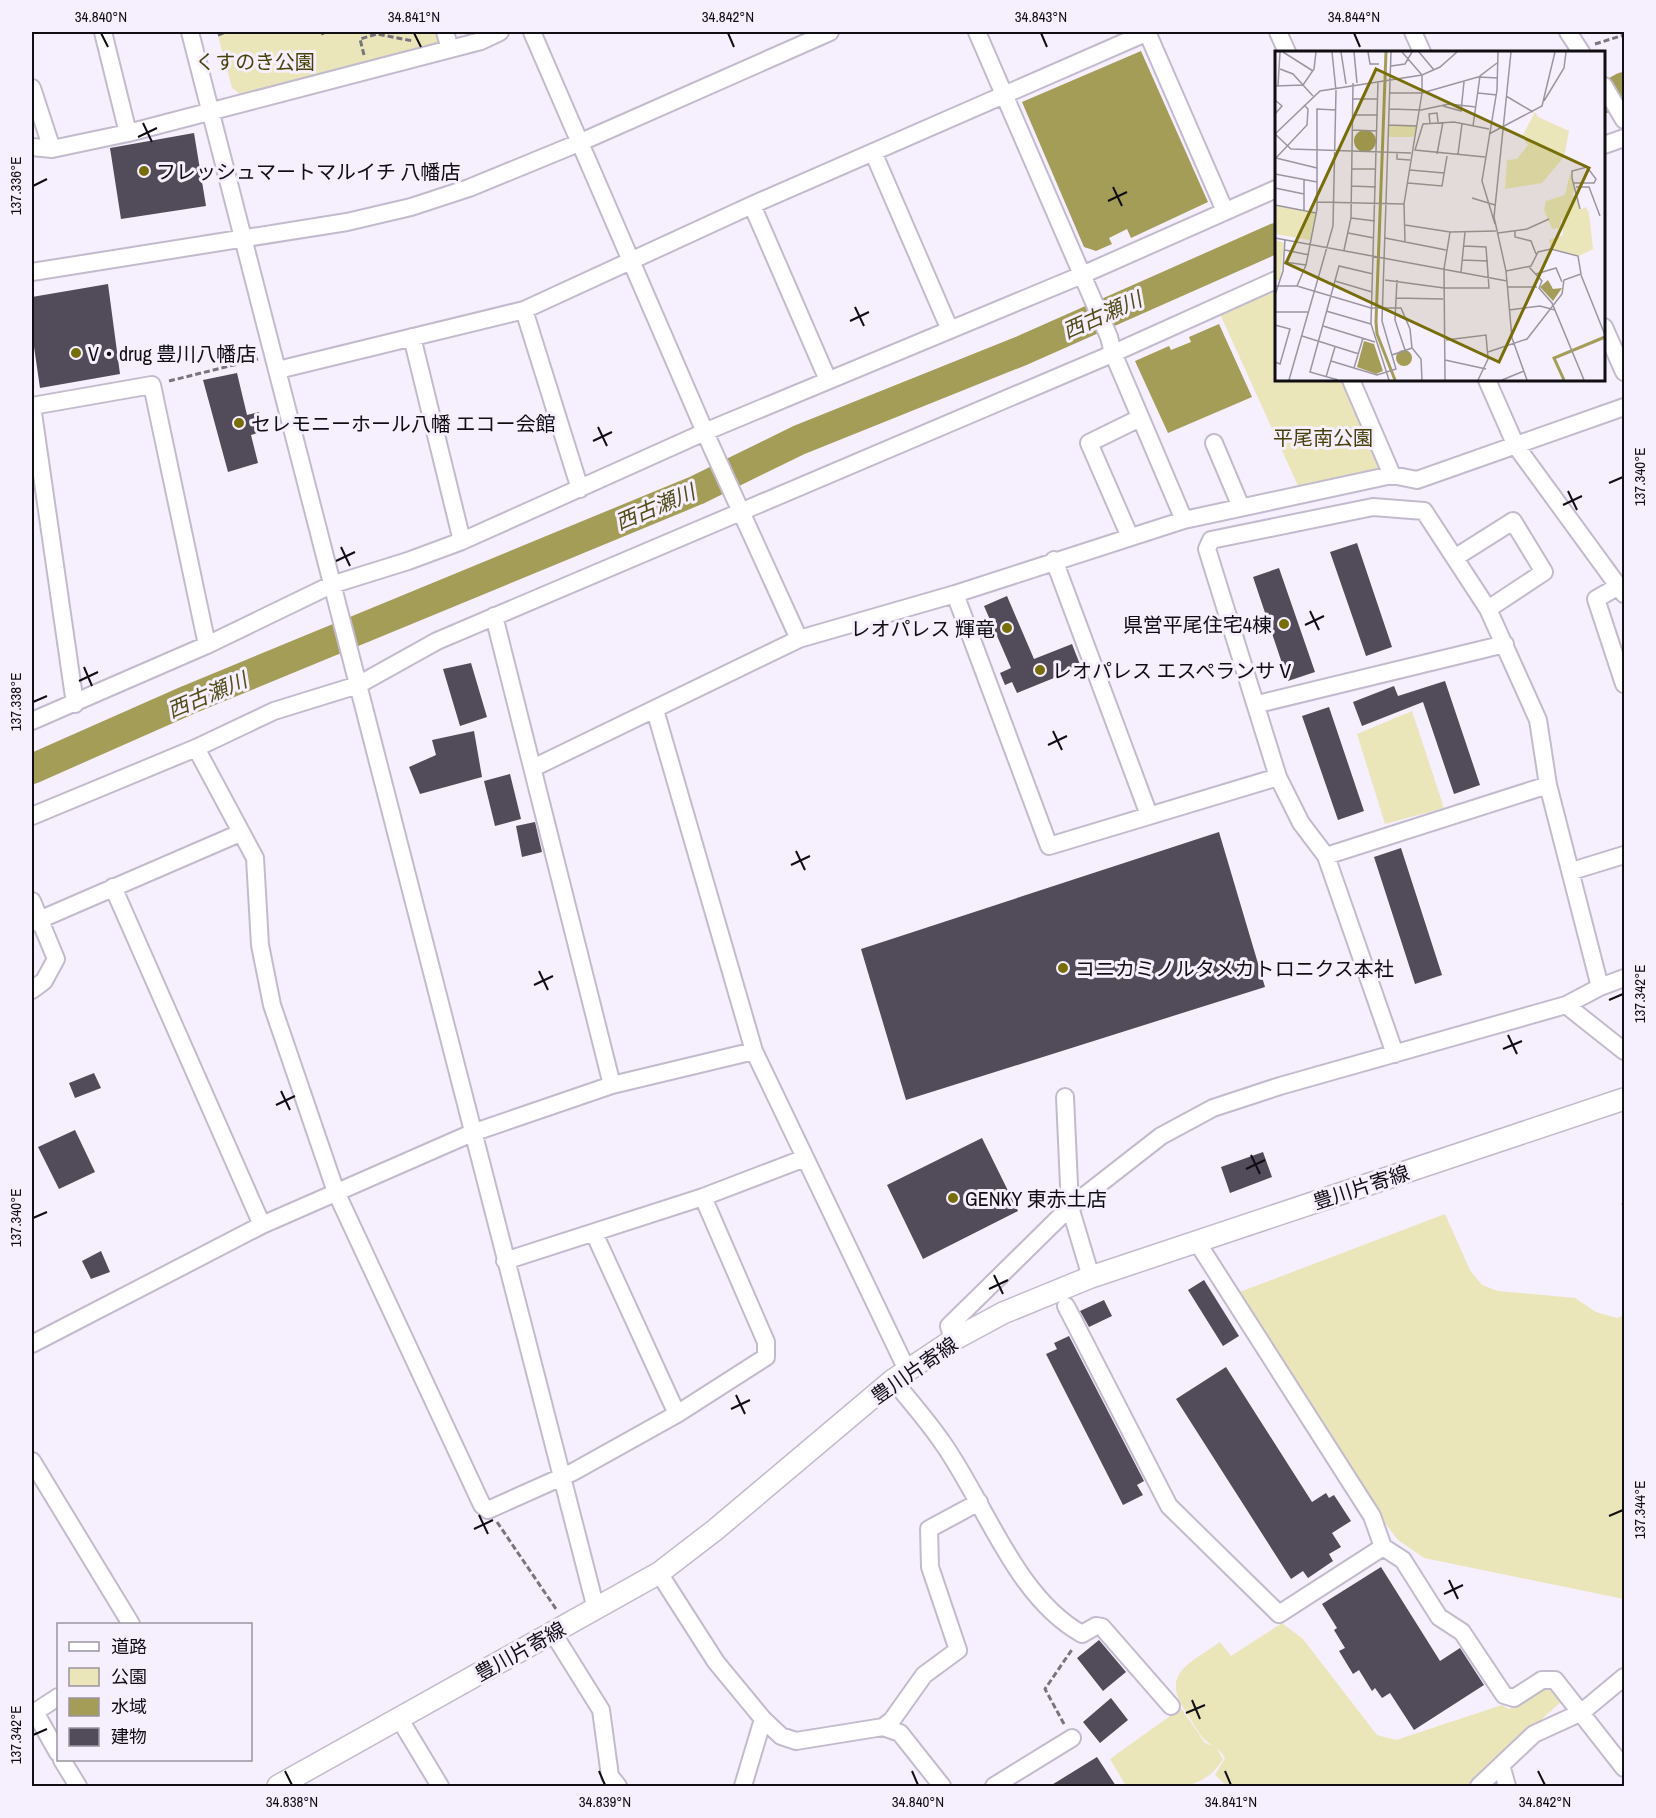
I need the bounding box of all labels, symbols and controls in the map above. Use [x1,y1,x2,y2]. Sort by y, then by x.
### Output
text: 34.840°N [75,6,127,27]
text: 34.841°N [388,6,440,27]
text: 34.842°N [702,6,754,27]
text: 34.843°N [1015,6,1067,27]
text: 34.844°N [1328,6,1380,27]
park label: くすのき公園 [195,48,315,75]
inset map [1275,51,1605,381]
text: 137.336°E [5,157,26,215]
place label: フレッシュマートマルイチ 八幡店 [156,158,461,185]
marker: フレッシュマートマルイチ 八幡店 [137,164,151,178]
water label: 西古瀬川 [1058,284,1148,345]
place label: V・drug 豊川八幡店 [88,340,256,367]
marker: V・drug 豊川八幡店 [69,346,83,360]
place label: セレモニーホール八幡 エコー会館 [251,410,556,437]
marker: セレモニーホール八幡 エコー会館 [232,416,246,430]
park label: 平尾南公園 [1273,424,1373,451]
text: 137.340°E [1629,448,1650,506]
water label: 西古瀬川 [611,476,701,537]
place label: 県営平尾住宅4棟 [1123,611,1272,638]
place label: レオパレス 輝竜 [850,615,995,642]
marker: 県営平尾住宅4棟 [1277,617,1291,631]
marker: レオパレス 輝竜 [1000,621,1014,635]
place label: レオパレス エスペランサⅤ [1052,657,1295,684]
marker: レオパレス エスペランサⅤ [1033,663,1047,677]
water label: 西古瀬川 [163,664,253,725]
text: 137.338°E [5,673,26,731]
place label: コニカミノルタメカトロニクス本社 [1075,955,1394,982]
marker: コニカミノルタメカトロニクス本社 [1056,961,1070,975]
text: 137.342°E [1629,965,1650,1023]
street label: 豊川片寄線 [1309,1159,1413,1215]
place label: GENKY 東赤土店 [965,1185,1107,1212]
text: 137.340°E [5,1189,26,1247]
marker: GENKY 東赤土店 [946,1191,960,1205]
street label: 豊川片寄線 [865,1330,963,1410]
text: 137.344°E [1629,1481,1650,1539]
street label: 豊川片寄線 [470,1615,570,1687]
legend [57,1623,252,1761]
text: 道路 [111,1634,147,1659]
text: 公園 [111,1664,147,1689]
text: 水域 [111,1694,147,1719]
text: 137.342°E [5,1706,26,1764]
text: 建物 [111,1724,147,1749]
text: 34.838°N [266,1791,318,1812]
text: 34.839°N [579,1791,631,1812]
text: 34.840°N [892,1791,944,1812]
text: 34.841°N [1205,1791,1257,1812]
text: 34.842°N [1519,1791,1571,1812]

